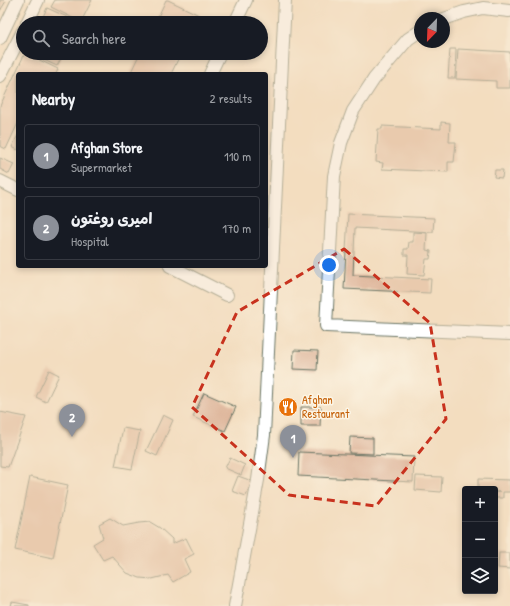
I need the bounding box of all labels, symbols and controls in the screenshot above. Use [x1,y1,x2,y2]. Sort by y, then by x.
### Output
north arrow [414,12,450,48]
search box [16,16,268,60]
icon: search [30,27,52,49]
text: Search here [62,28,126,49]
text: Nearby [32,87,75,110]
text: 2 results [210,89,252,107]
text: Afghan Store [71,137,143,158]
text: 1 [44,147,48,165]
text: 110 m [224,147,251,165]
text: Supermarket [71,158,132,176]
text: امیری روغتون [71,208,152,229]
text: 2 [43,219,49,237]
text: 170 m [222,219,251,237]
text: Hospital [71,232,109,250]
your location [319,255,339,275]
place label: Afghan Restaurant [302,391,350,422]
restaurant icon: Afghan Restaurant [277,396,299,418]
pin: 2 [59,404,85,437]
pin: 1 [280,425,306,458]
map controls [462,486,498,594]
button: + [462,486,498,522]
button: − [462,522,498,558]
button: layers [462,558,498,594]

